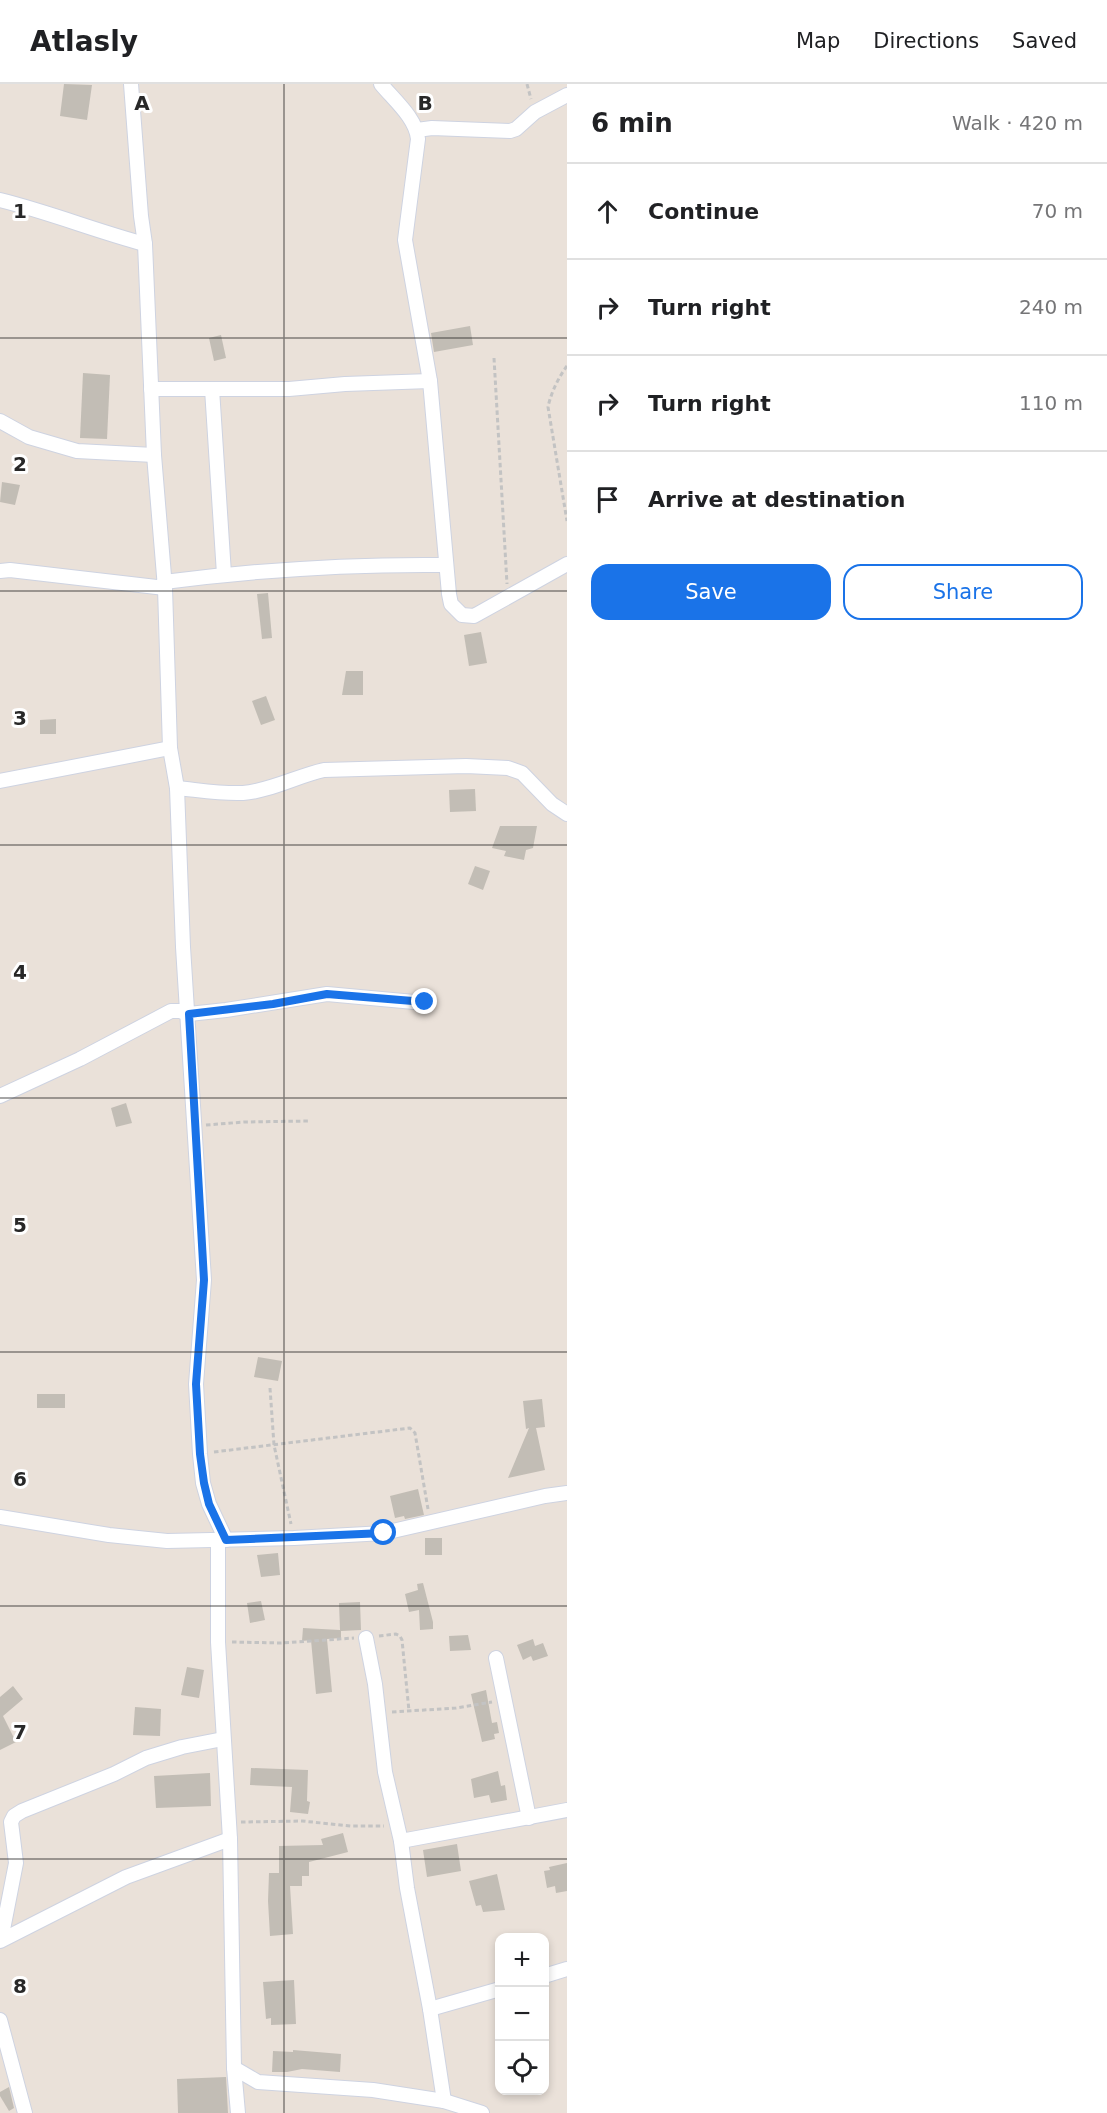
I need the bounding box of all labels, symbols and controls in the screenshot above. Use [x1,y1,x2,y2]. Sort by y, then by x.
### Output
text: Atlasly [30,25,138,58]
text: Map [796,29,840,53]
text: Directions [873,29,979,53]
text: Saved [1012,29,1077,53]
text: A [134,91,150,115]
text: B [417,91,433,115]
text: 6 min [591,108,673,138]
text: Walk · 420 m [952,111,1083,135]
icon: ahead [591,195,624,228]
text: 1 [13,199,27,223]
text: Continue [648,199,759,224]
text: 70 m [1032,199,1083,223]
icon: right [591,291,624,324]
text: Turn right [648,295,771,320]
text: 240 m [1019,295,1083,319]
icon: right [591,387,624,420]
text: Turn right [648,391,771,416]
text: 110 m [1019,391,1083,415]
text: 2 [13,452,27,476]
icon: arrive [591,483,624,516]
text: Arrive at destination [648,487,905,512]
button: Save [591,564,831,620]
button: Share [843,564,1083,620]
text: 3 [13,706,27,730]
text: 4 [13,960,27,984]
route end [411,988,437,1014]
text: 5 [13,1213,27,1237]
text: 6 [13,1467,27,1491]
route start [370,1519,396,1545]
text: 7 [13,1720,27,1744]
map controls [495,1933,549,2095]
button: + [495,1933,549,1987]
text: 8 [13,1974,27,1998]
button: − [495,1987,549,2041]
button: locate [495,2041,549,2095]

